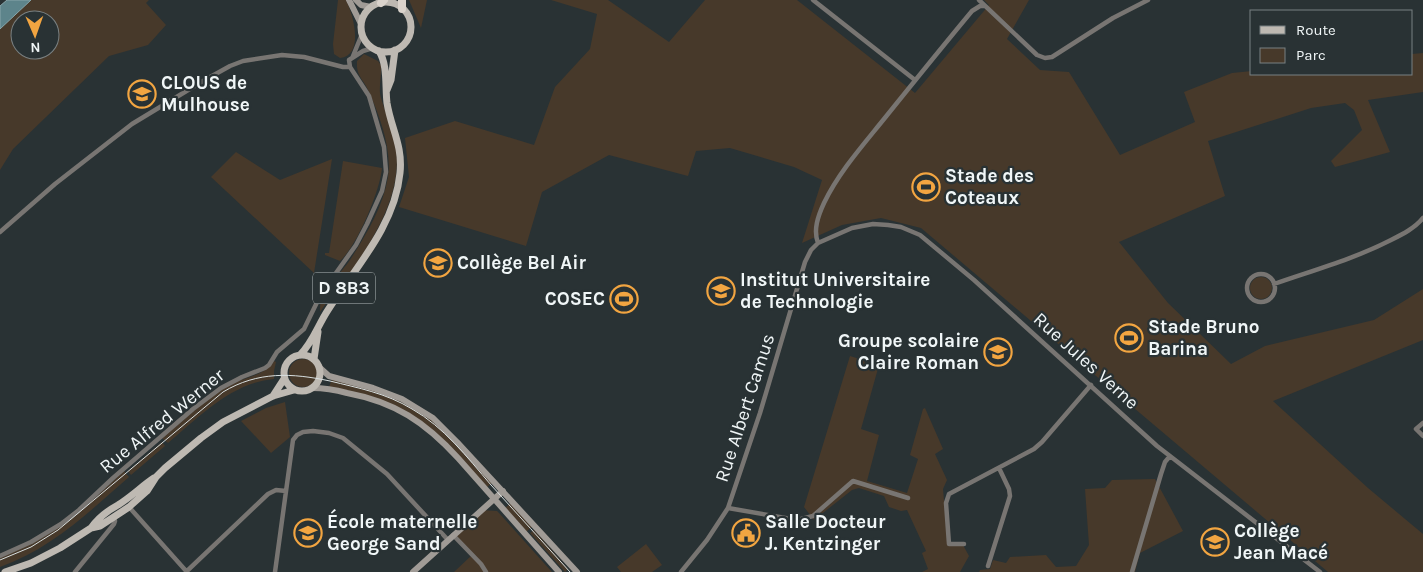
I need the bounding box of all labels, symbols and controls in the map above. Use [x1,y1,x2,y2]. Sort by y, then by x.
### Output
north arrow [10,10,60,60]
legend [1250,10,1413,75]
text: Route [1296,21,1336,39]
text: N [30,39,41,56]
text: Parc [1296,46,1326,64]
place label: CLOUS de Mulhouse [161,72,250,116]
school or university icon: CLOUS de Mulhouse [127,79,157,109]
place label: Stade des Coteaux [945,165,1034,209]
sports icon: Stade des Coteaux [911,172,941,202]
school or university icon: Collège Bel Air [423,248,453,278]
place label: Collège Bel Air [457,252,586,274]
place label: Institut Universitaire de Technologie [740,269,930,313]
road number: D 8B3 [313,272,375,304]
school or university icon: Institut Universitaire de Technologie [706,276,736,306]
sports icon: COSEC [609,284,639,314]
place label: COSEC [545,288,605,310]
street label: Rue Jules Verne [1029,308,1143,414]
place label: Stade Bruno Barina [1148,316,1260,360]
sports icon: Stade Bruno Barina [1114,323,1144,353]
place label: Groupe scolaire Claire Roman [838,330,979,374]
street label: Rue Albert Camus [711,331,779,485]
school or university icon: Groupe scolaire Claire Roman [983,337,1013,367]
street label: Rue Alfred Werner [95,364,229,478]
place label: École maternelle George Sand [327,508,477,555]
place label: Salle Docteur J. Kentzinger [765,511,886,555]
school or university icon: École maternelle George Sand [293,518,323,548]
public building icon: Salle Docteur J. Kentzinger [731,518,761,548]
place label: Collège Jean Macé [1234,520,1328,564]
school or university icon: Collège Jean Macé [1200,527,1230,557]

